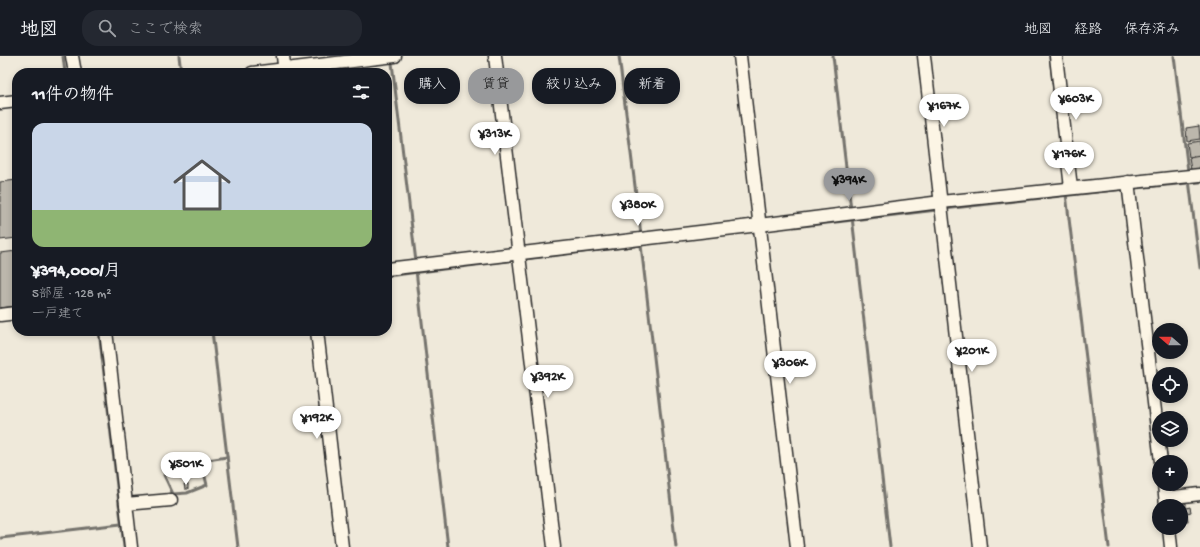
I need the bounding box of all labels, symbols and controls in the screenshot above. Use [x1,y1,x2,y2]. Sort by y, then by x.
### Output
search box [82,10,362,46]
icon: search [96,17,118,39]
text: 地図 [20,20,58,43]
text: ここで検索 [128,21,203,39]
text: 地図 [1024,22,1052,39]
text: 経路 [1074,22,1102,39]
text: 保存済み [1124,22,1180,39]
chip: 購入 [404,68,460,104]
chip: 賃貸 [468,68,524,104]
chip: 絞り込み [532,68,616,104]
chip: 新着 [624,68,680,104]
icon: filters [350,81,372,103]
text: 11件の物件 [32,86,114,106]
pin: ¥603K [1048,87,1104,121]
text: ¥603K [1059,92,1093,107]
pin: ¥167K [916,94,972,128]
text: ¥167K [928,99,960,114]
pin: ¥313K [467,122,523,156]
text: ¥313K [479,127,511,142]
pin: ¥176K [1041,142,1097,176]
text: ¥176K [1053,147,1085,162]
icon: home [166,149,238,221]
pin: ¥394K [821,168,877,202]
text: ¥394K [833,173,865,188]
pin: ¥380K [610,193,666,227]
text: ¥380K [621,198,655,213]
text: ¥394,000/月 [32,262,121,282]
text: 5部屋 · 128 m² [32,287,111,302]
text: 一戸建て [32,307,84,322]
north arrow [1152,323,1188,359]
map controls [1152,323,1188,535]
pin: ¥201K [944,339,1000,373]
text: ¥201K [956,344,988,359]
pin: ¥306K [762,351,818,385]
text: ¥306K [773,356,807,371]
pin: ¥392K [520,365,576,399]
button: locate [1152,367,1188,403]
text: ¥392K [532,370,564,385]
pin: ¥192K [289,406,345,440]
text: ¥192K [301,411,333,426]
button: layers [1152,411,1188,447]
pin: ¥501K [158,452,214,486]
button: + [1152,455,1188,491]
text: ¥501K [170,457,202,472]
button: − [1152,499,1188,535]

